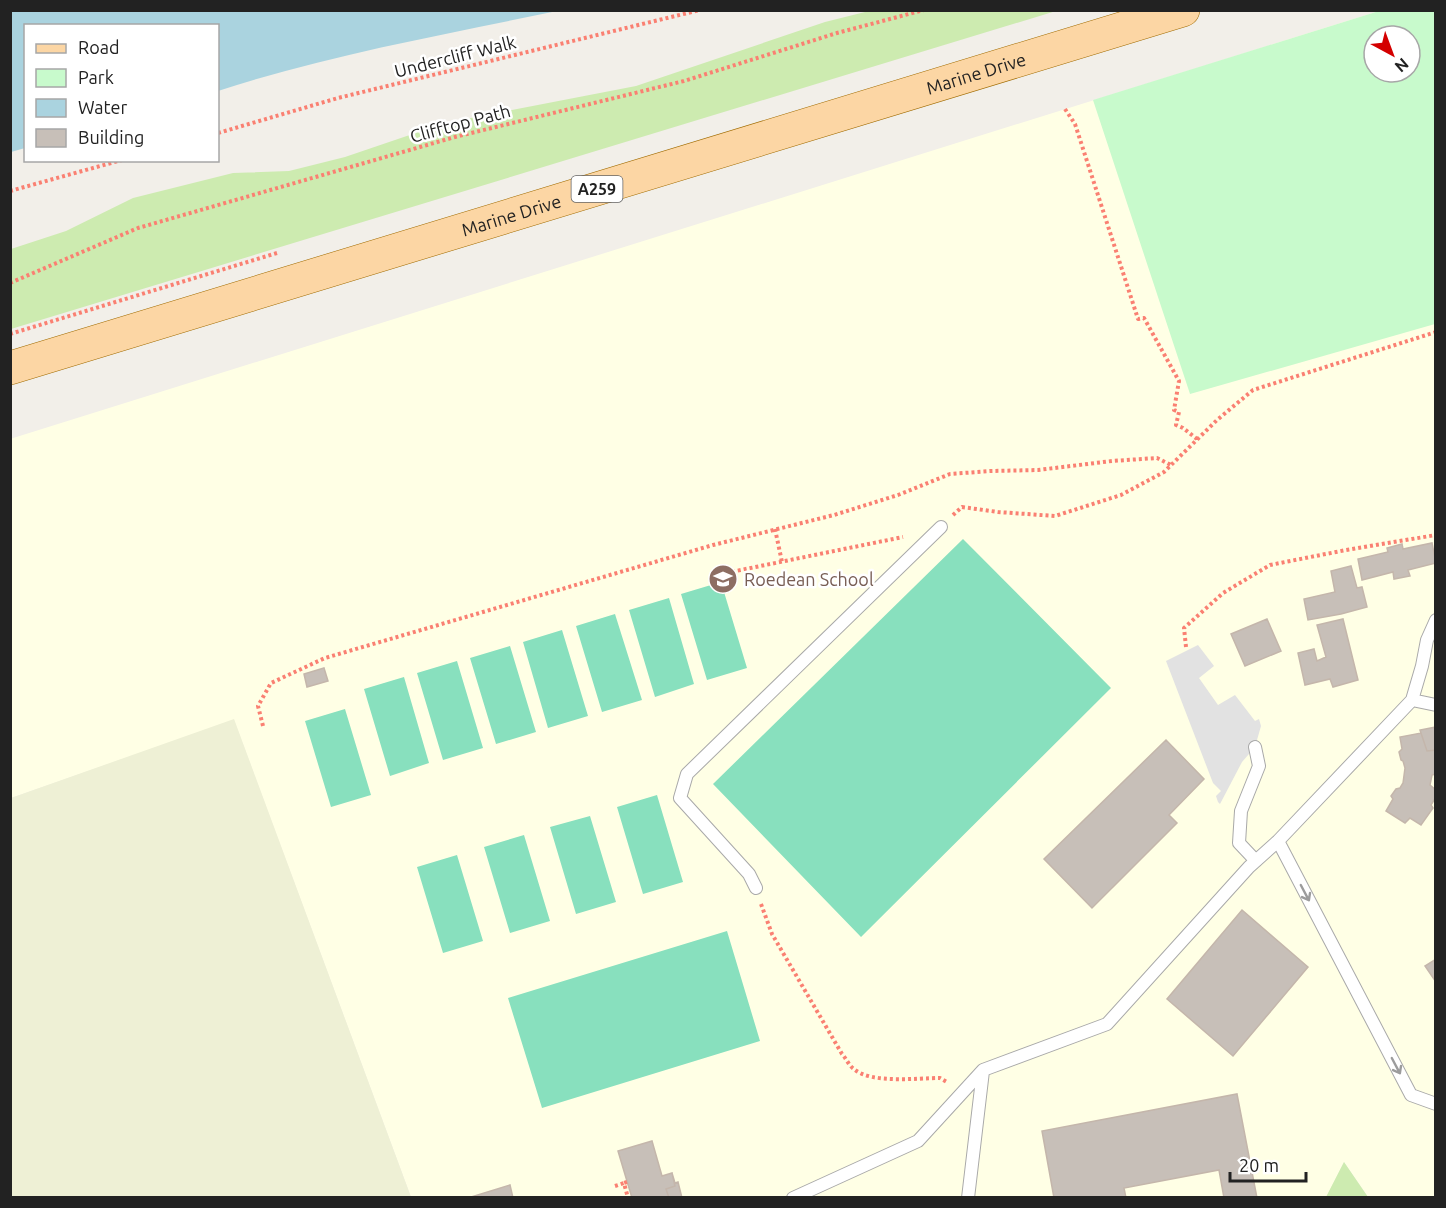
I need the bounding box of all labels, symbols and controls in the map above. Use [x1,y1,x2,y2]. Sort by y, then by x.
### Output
legend [24,24,219,162]
north arrow [1362,24,1422,84]
street label: Undercliff Walk [392,31,518,81]
text: Road [78,37,120,57]
street label: Marine Drive [924,49,1028,98]
text: N [1391,55,1412,76]
text: Park [78,67,114,87]
text: Water [78,97,128,117]
street label: Clifftop Path [408,100,512,146]
text: Building [78,127,144,147]
road number: A259 [572,176,622,202]
street label: Marine Drive [459,190,563,240]
school or university icon: Roedean School [707,563,739,595]
place label: Roedean School [744,569,874,589]
one-way arrow [1299,884,1311,901]
one-way arrow [1390,1056,1402,1074]
scale bar [1230,1145,1306,1183]
text: 20 m [1239,1155,1279,1175]

